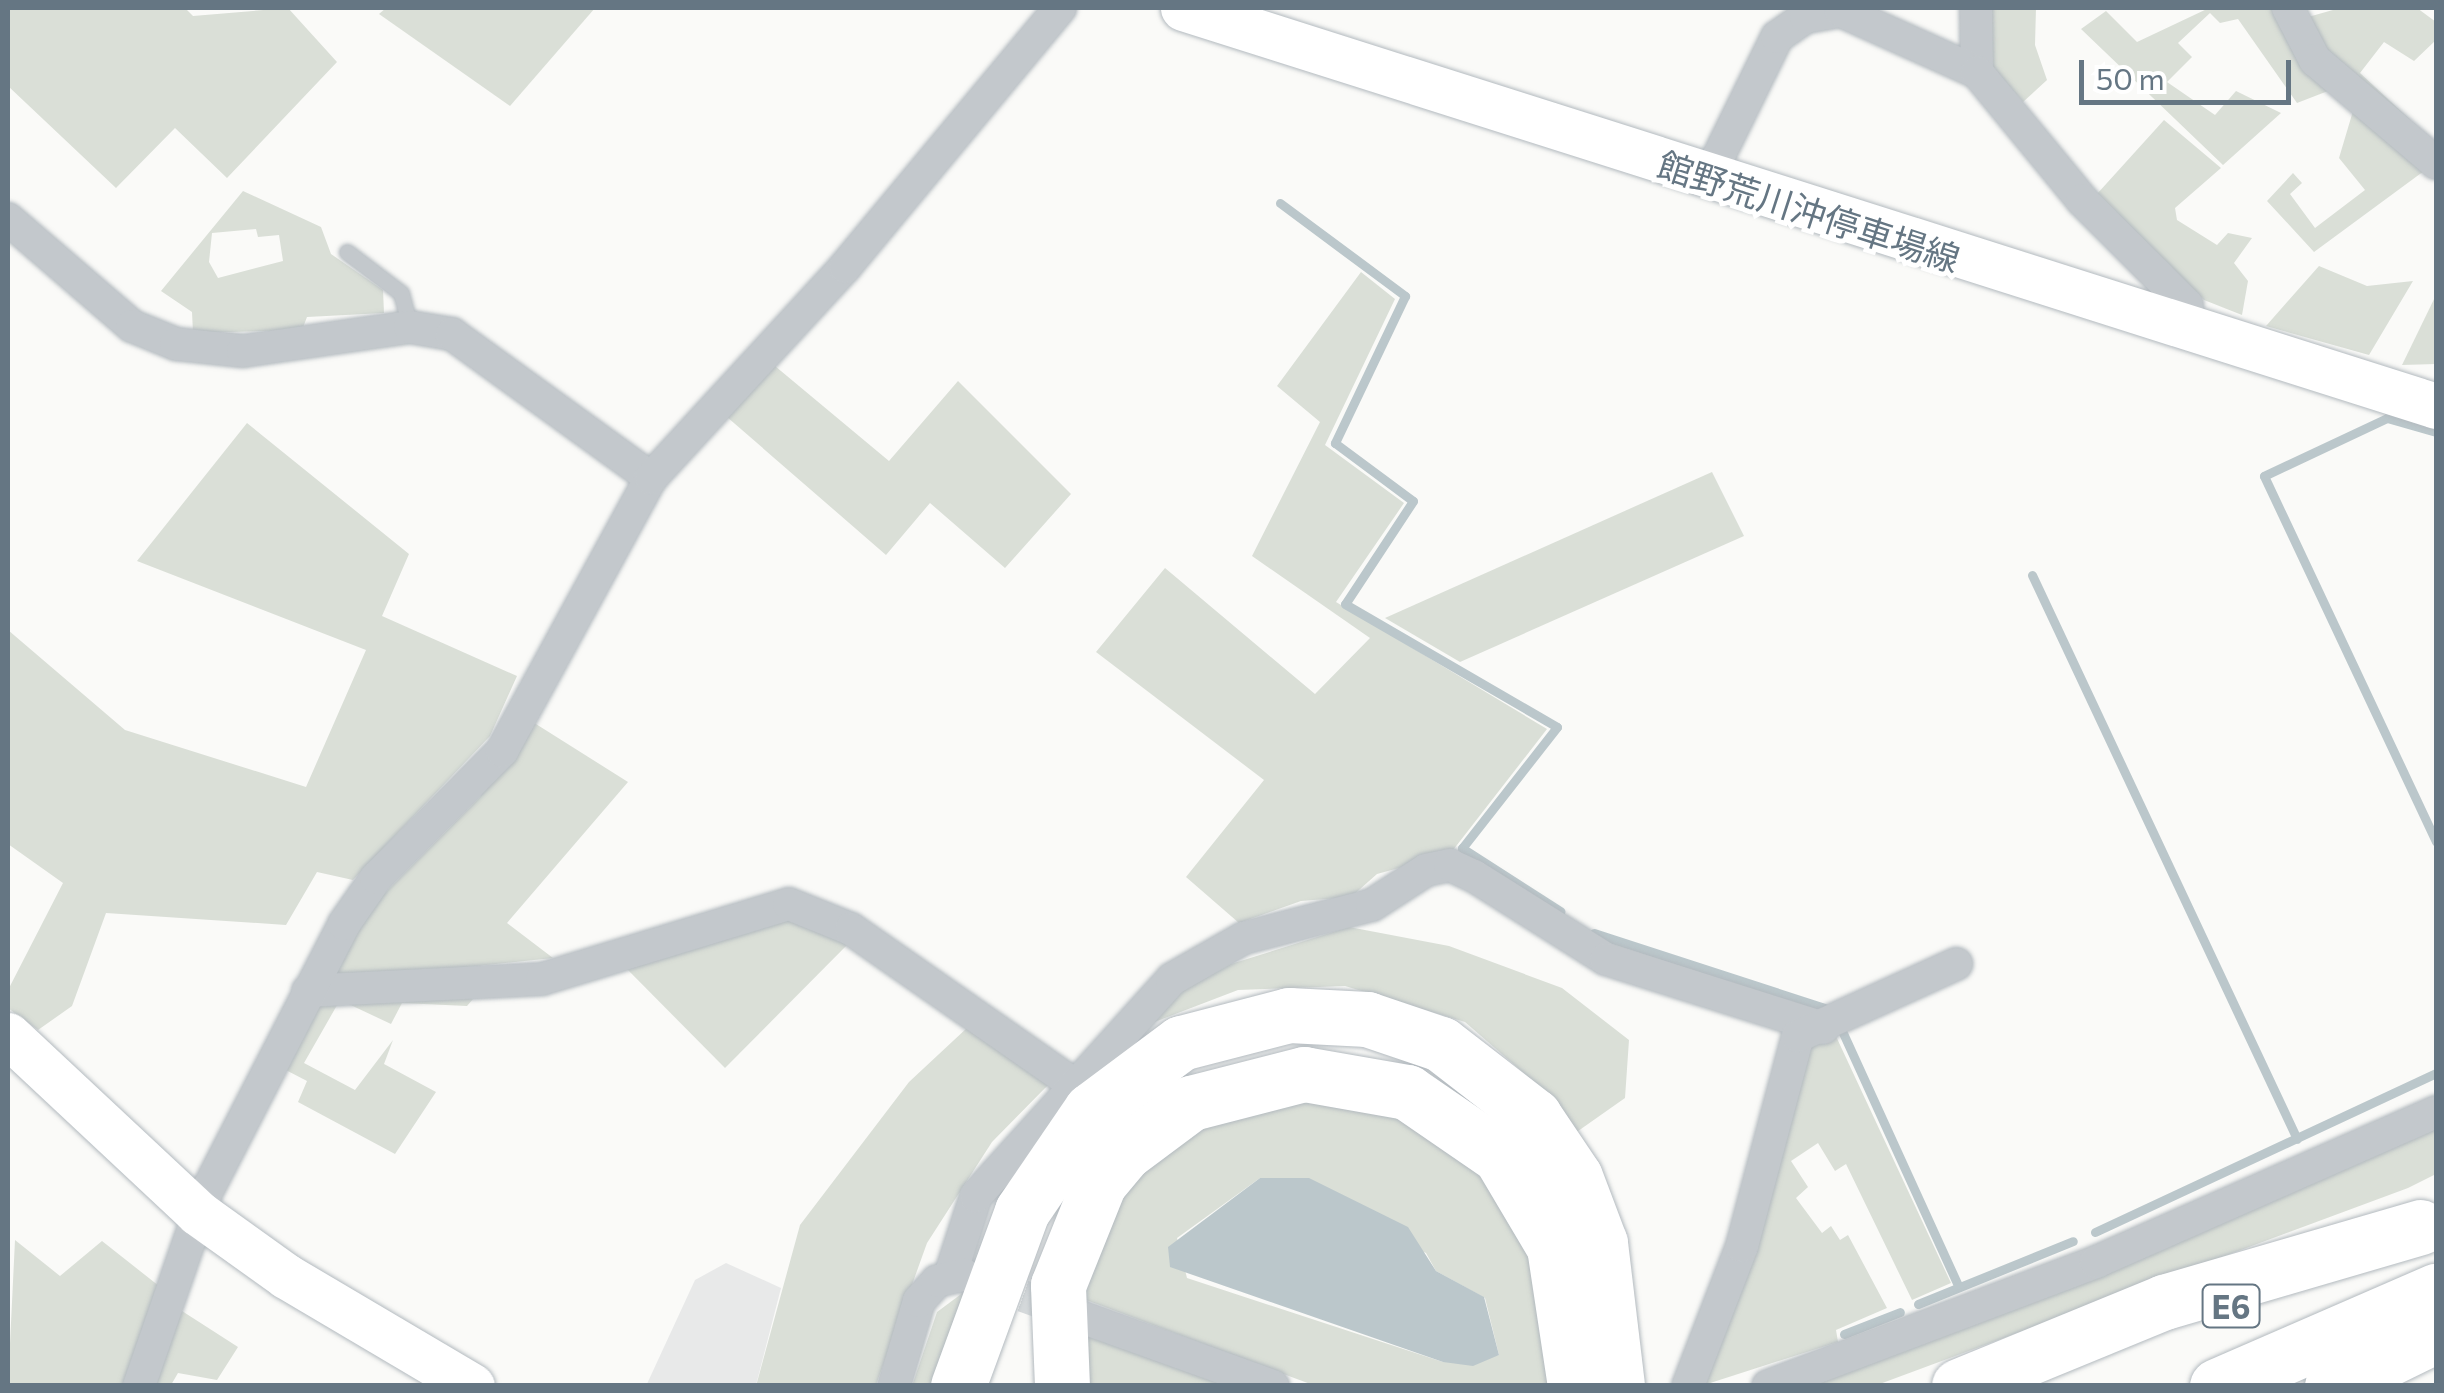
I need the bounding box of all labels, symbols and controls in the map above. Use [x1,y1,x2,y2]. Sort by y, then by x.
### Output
scale bar [2084,40,2296,102]
text: 50 m [2096,59,2165,96]
street label: 館野荒川沖停車場線 [1653,142,1965,280]
road number: E6 [2201,1279,2261,1333]

